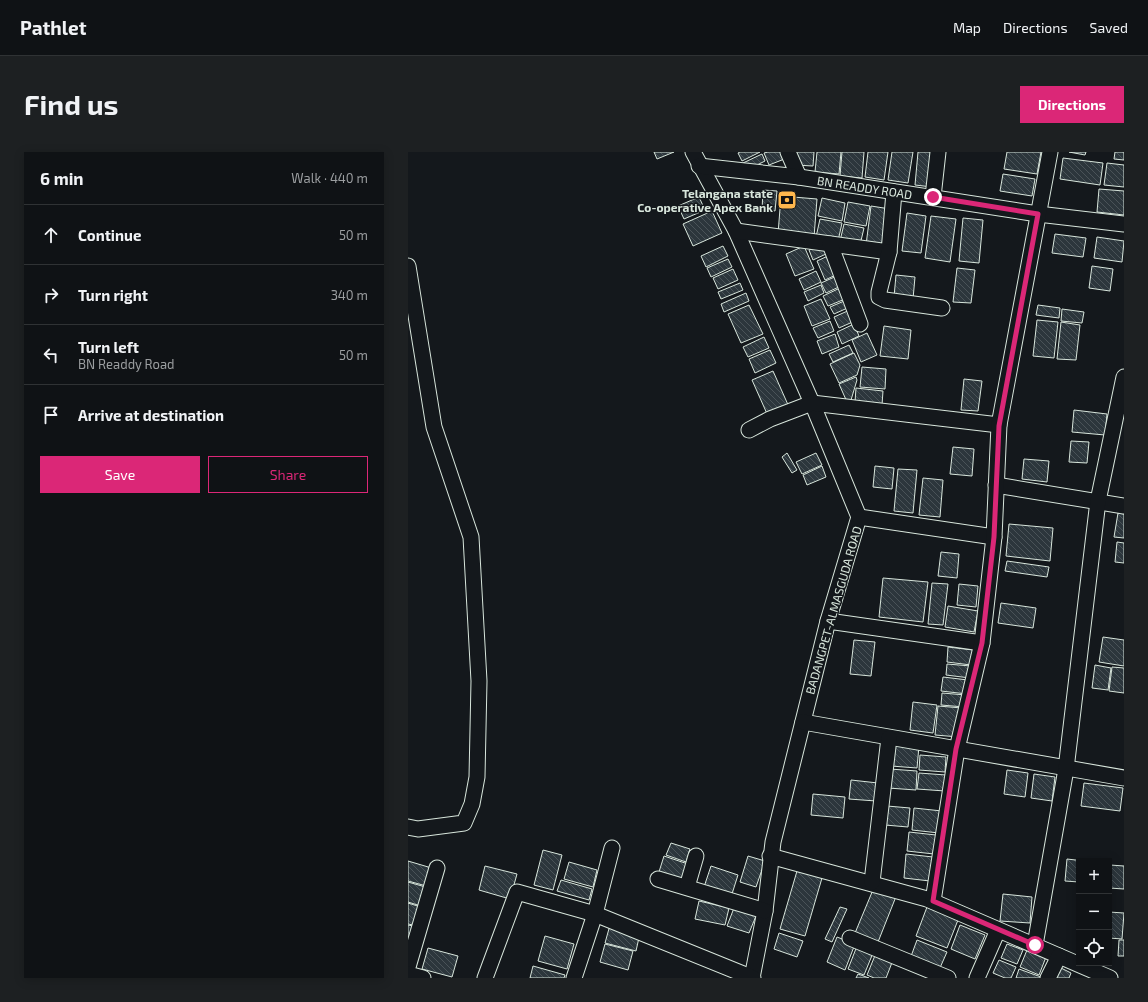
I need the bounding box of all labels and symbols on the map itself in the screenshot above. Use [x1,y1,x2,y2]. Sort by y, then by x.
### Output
street label: BN READDY ROAD [816,173,913,201]
place label: Telangana state Co-operative Apex Bank [637,186,773,214]
route end [924,188,942,206]
bank icon: Telangana state Co-operative Apex Bank [776,189,798,211]
street label: BADANGPET-ALMASGUDA ROAD [802,524,864,696]
route start [1026,936,1044,954]

